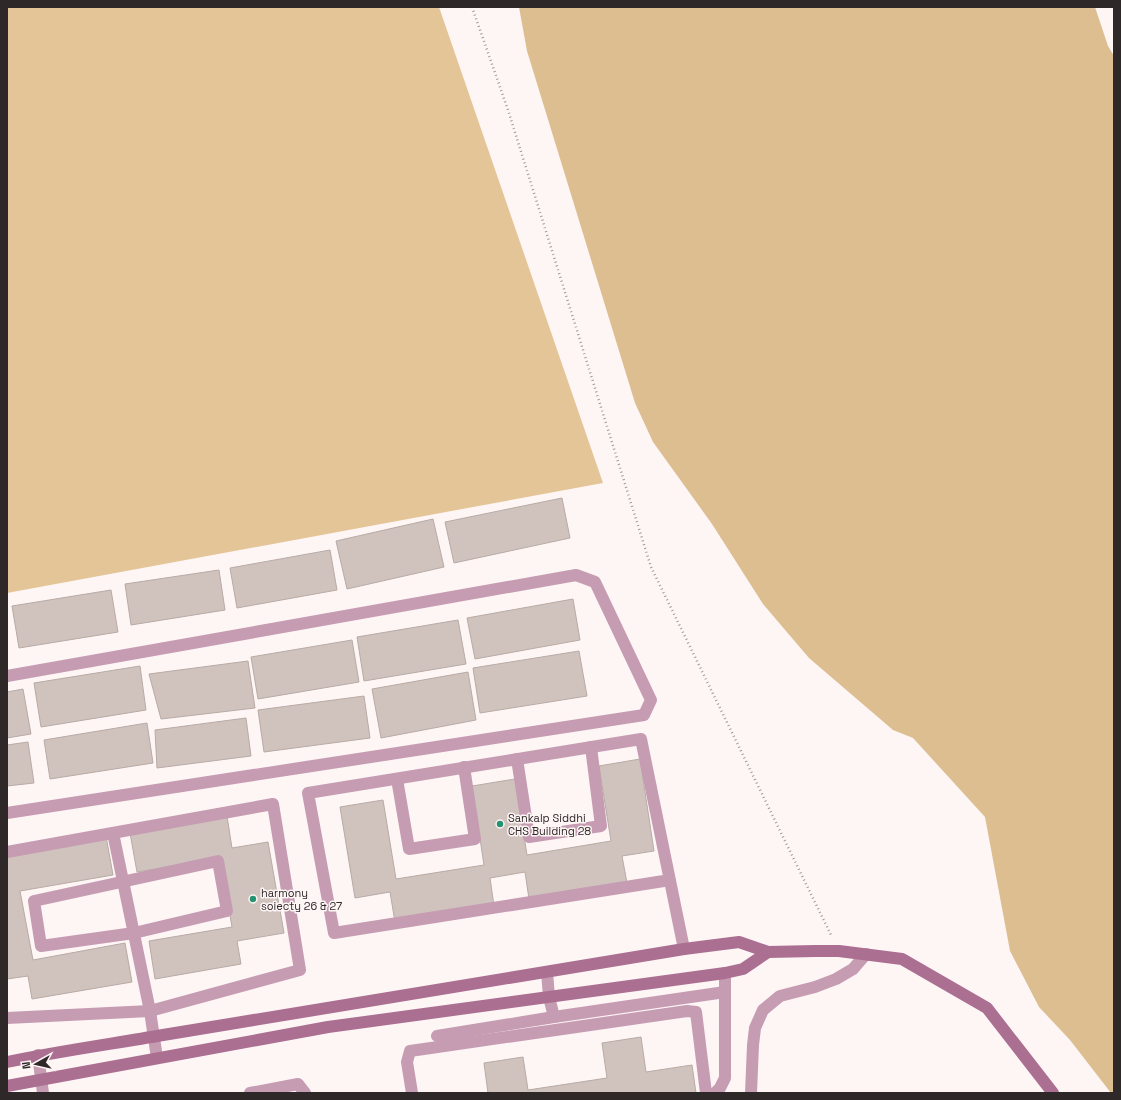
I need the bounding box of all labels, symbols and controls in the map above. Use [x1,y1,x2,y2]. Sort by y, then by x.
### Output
place label: Sankalp Siddhi CHS Building 28 [508,811,591,838]
marker: Sankalp Siddhi CHS Building 28 [495,819,505,829]
place label: harmony soiecty 26 & 27 [261,886,342,913]
marker: harmony soiecty 26 & 27 [248,894,258,904]
north arrow [16,1044,56,1084]
text: N [19,1061,34,1070]

